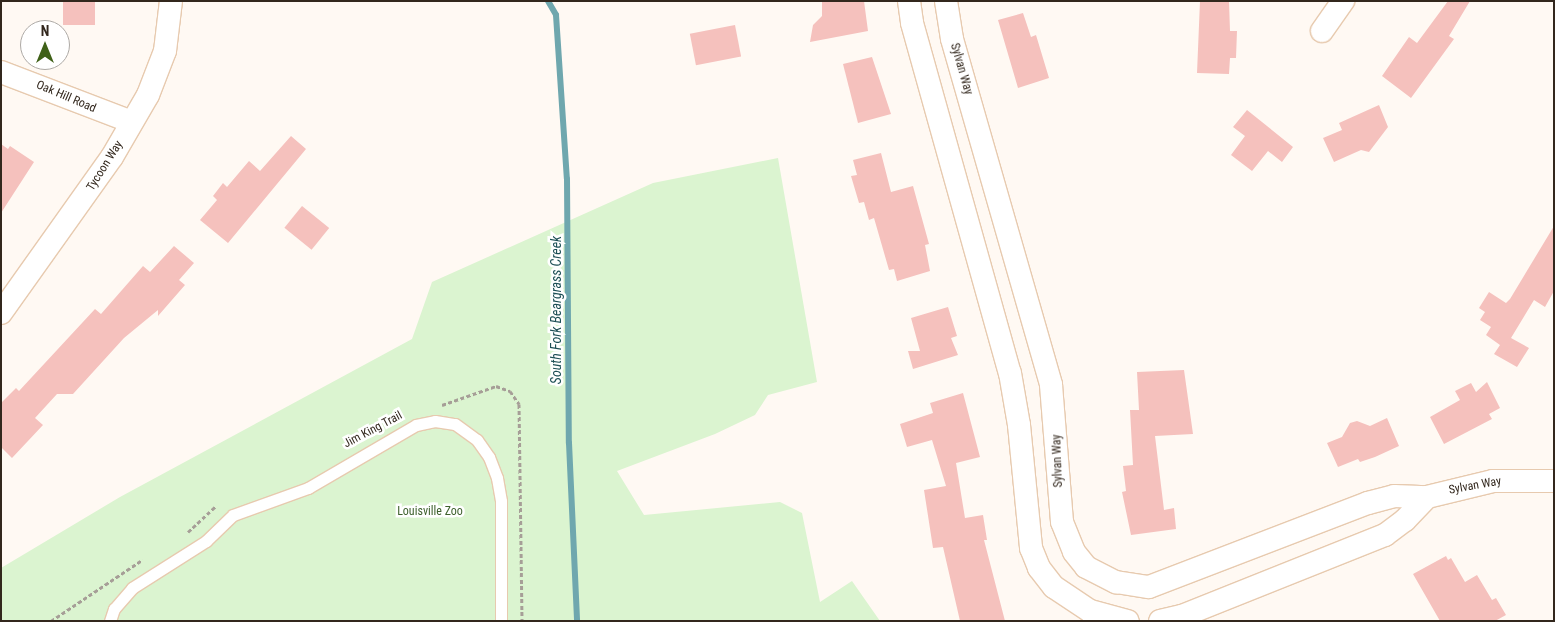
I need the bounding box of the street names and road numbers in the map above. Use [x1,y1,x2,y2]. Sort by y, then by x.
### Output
street label: Sylvan Way [947,42,975,96]
street label: Oak Hill Road [34,78,98,116]
street label: Tycoon Way [84,138,126,194]
street label: Jim King Trail [341,408,405,452]
street label: Sylvan Way [1050,434,1066,488]
street label: Sylvan Way [1448,474,1502,498]

